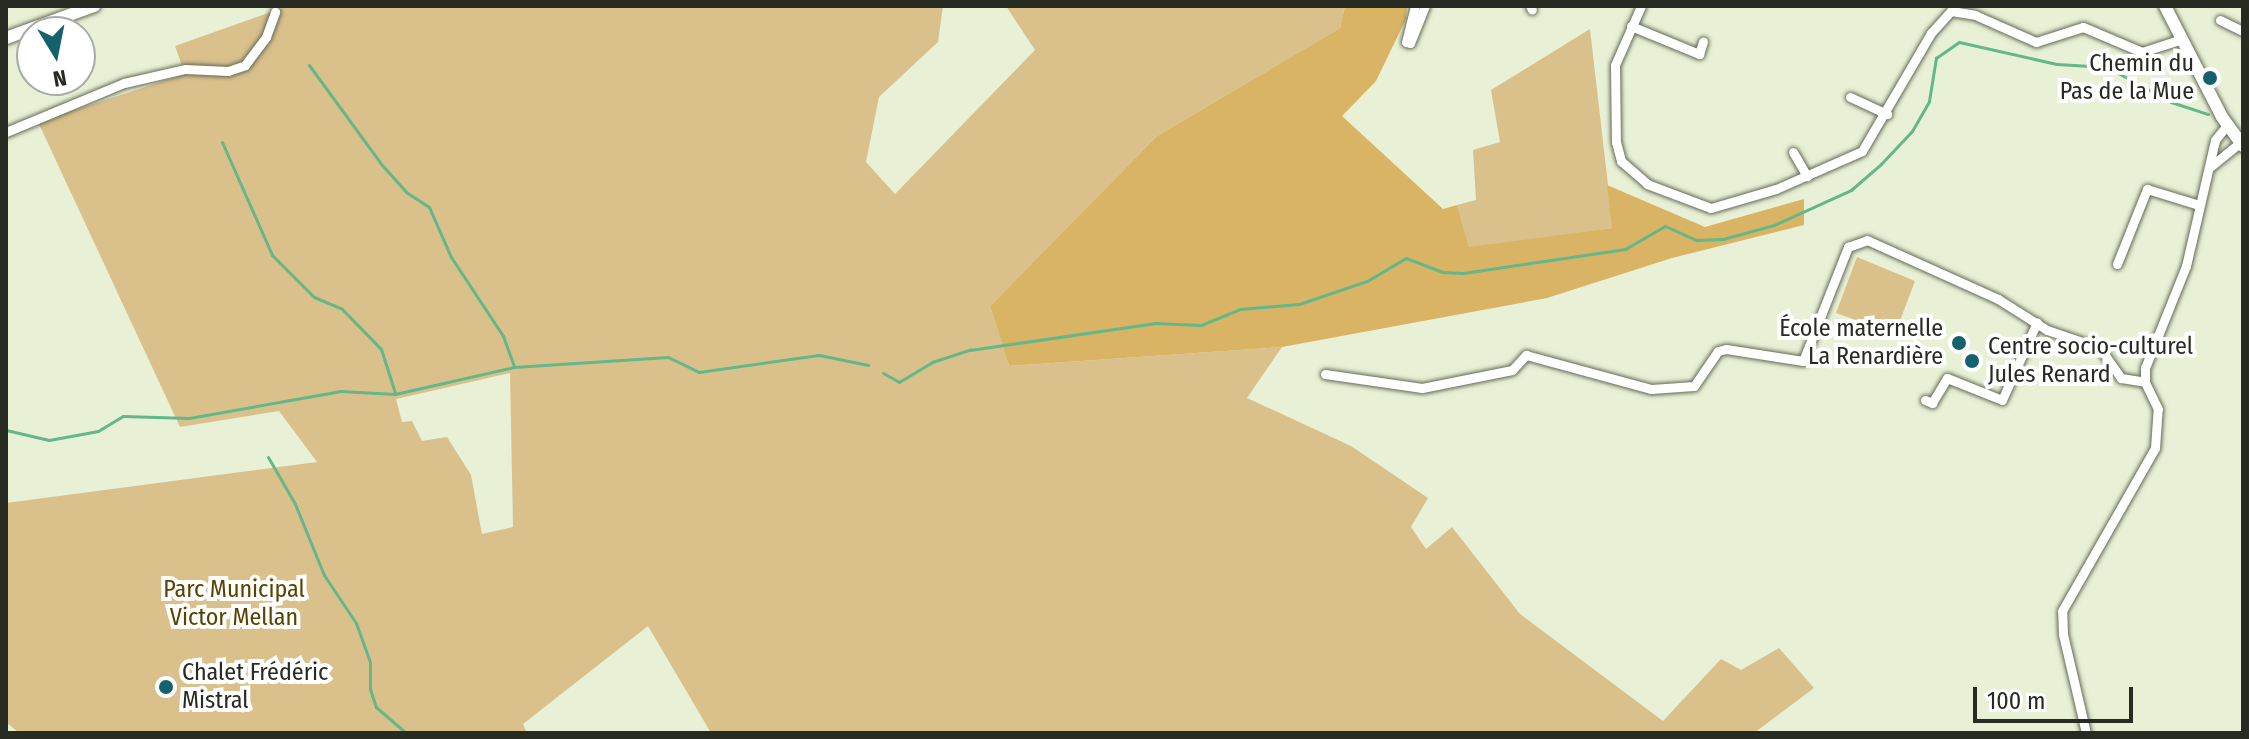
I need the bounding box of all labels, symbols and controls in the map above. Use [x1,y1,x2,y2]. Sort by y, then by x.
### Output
north arrow [16,16,96,96]
place label: Chemin du Pas de la Mue [2060,50,2194,106]
text: N [51,64,69,93]
marker: Chemin du Pas de la Mue [2201,69,2219,87]
place label: École maternelle La Renardière [1779,315,1943,371]
place label: Centre socio-culturel Jules Renard [1988,333,2193,389]
marker: École maternelle La Renardière [1950,334,1968,352]
marker: Centre socio-culturel Jules Renard [1963,352,1981,370]
park label: Parc Municipal Victor Mellan [163,576,305,632]
place label: Chalet Frédéric Mistral [182,659,328,715]
scale bar [1977,671,2137,721]
marker: Chalet Frédéric Mistral [157,678,175,696]
text: 100 m [1987,687,2045,715]

